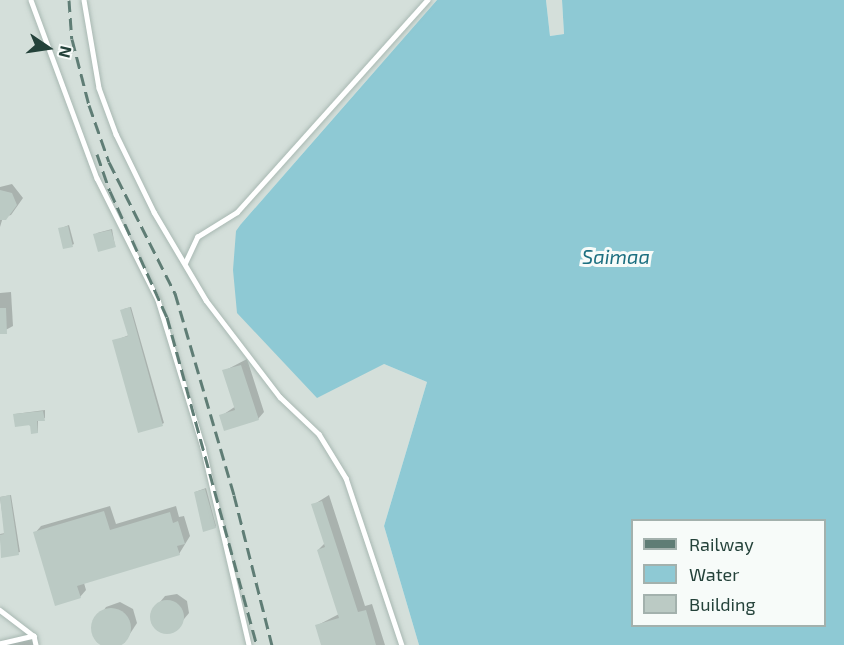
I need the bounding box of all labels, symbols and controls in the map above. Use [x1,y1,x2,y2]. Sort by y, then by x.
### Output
north arrow [18,18,78,78]
text: N [55,44,77,60]
water label: Saimaa [582,244,650,268]
legend [631,519,826,627]
text: Railway [689,533,754,555]
text: Water [689,563,739,585]
text: Building [689,593,756,615]

